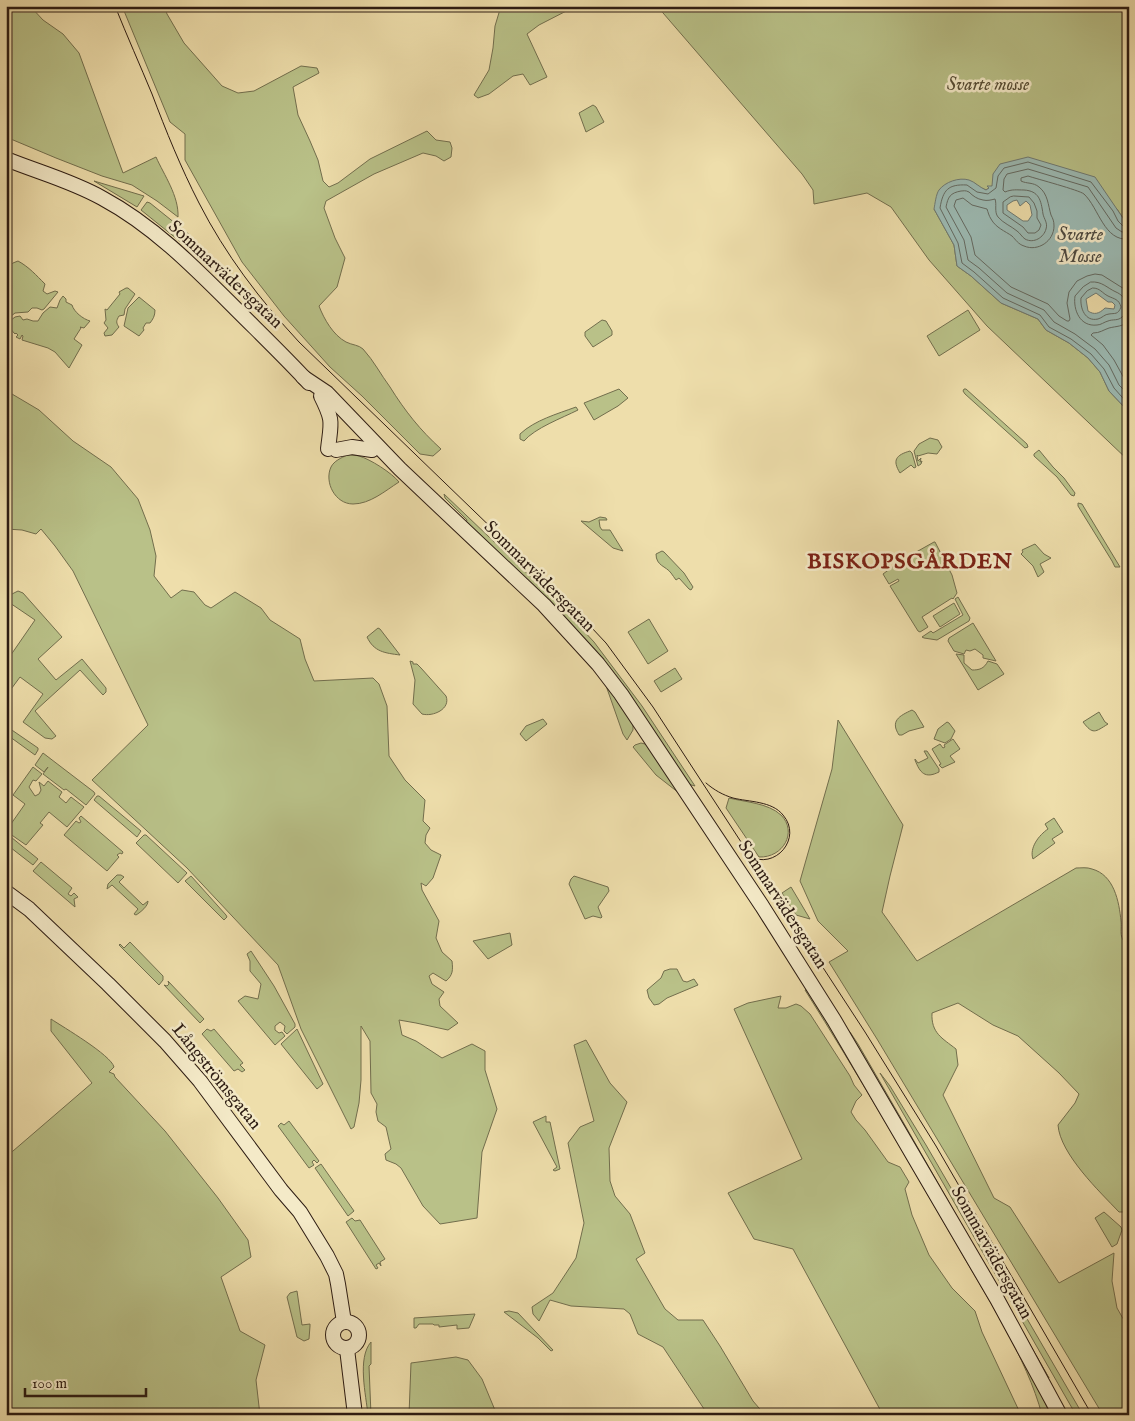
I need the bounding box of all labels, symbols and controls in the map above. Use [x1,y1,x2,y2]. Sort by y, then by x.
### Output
park label: Svarte mosse [947,74,1029,97]
street label: Sommarvädersgatan [163,216,288,334]
water label: Svarte Mosse [1057,223,1104,269]
street label: Sommarvädersgatan [478,516,600,638]
district label: BISKOPSGÅRDEN [807,548,1013,576]
street label: Sommarvädersgatan [732,836,832,974]
street label: Långströmsgatan [166,1019,266,1135]
street label: Sommarvädersgatan [945,1182,1037,1324]
scale bar [25,1366,146,1398]
text: 100 m [32,1374,68,1393]

